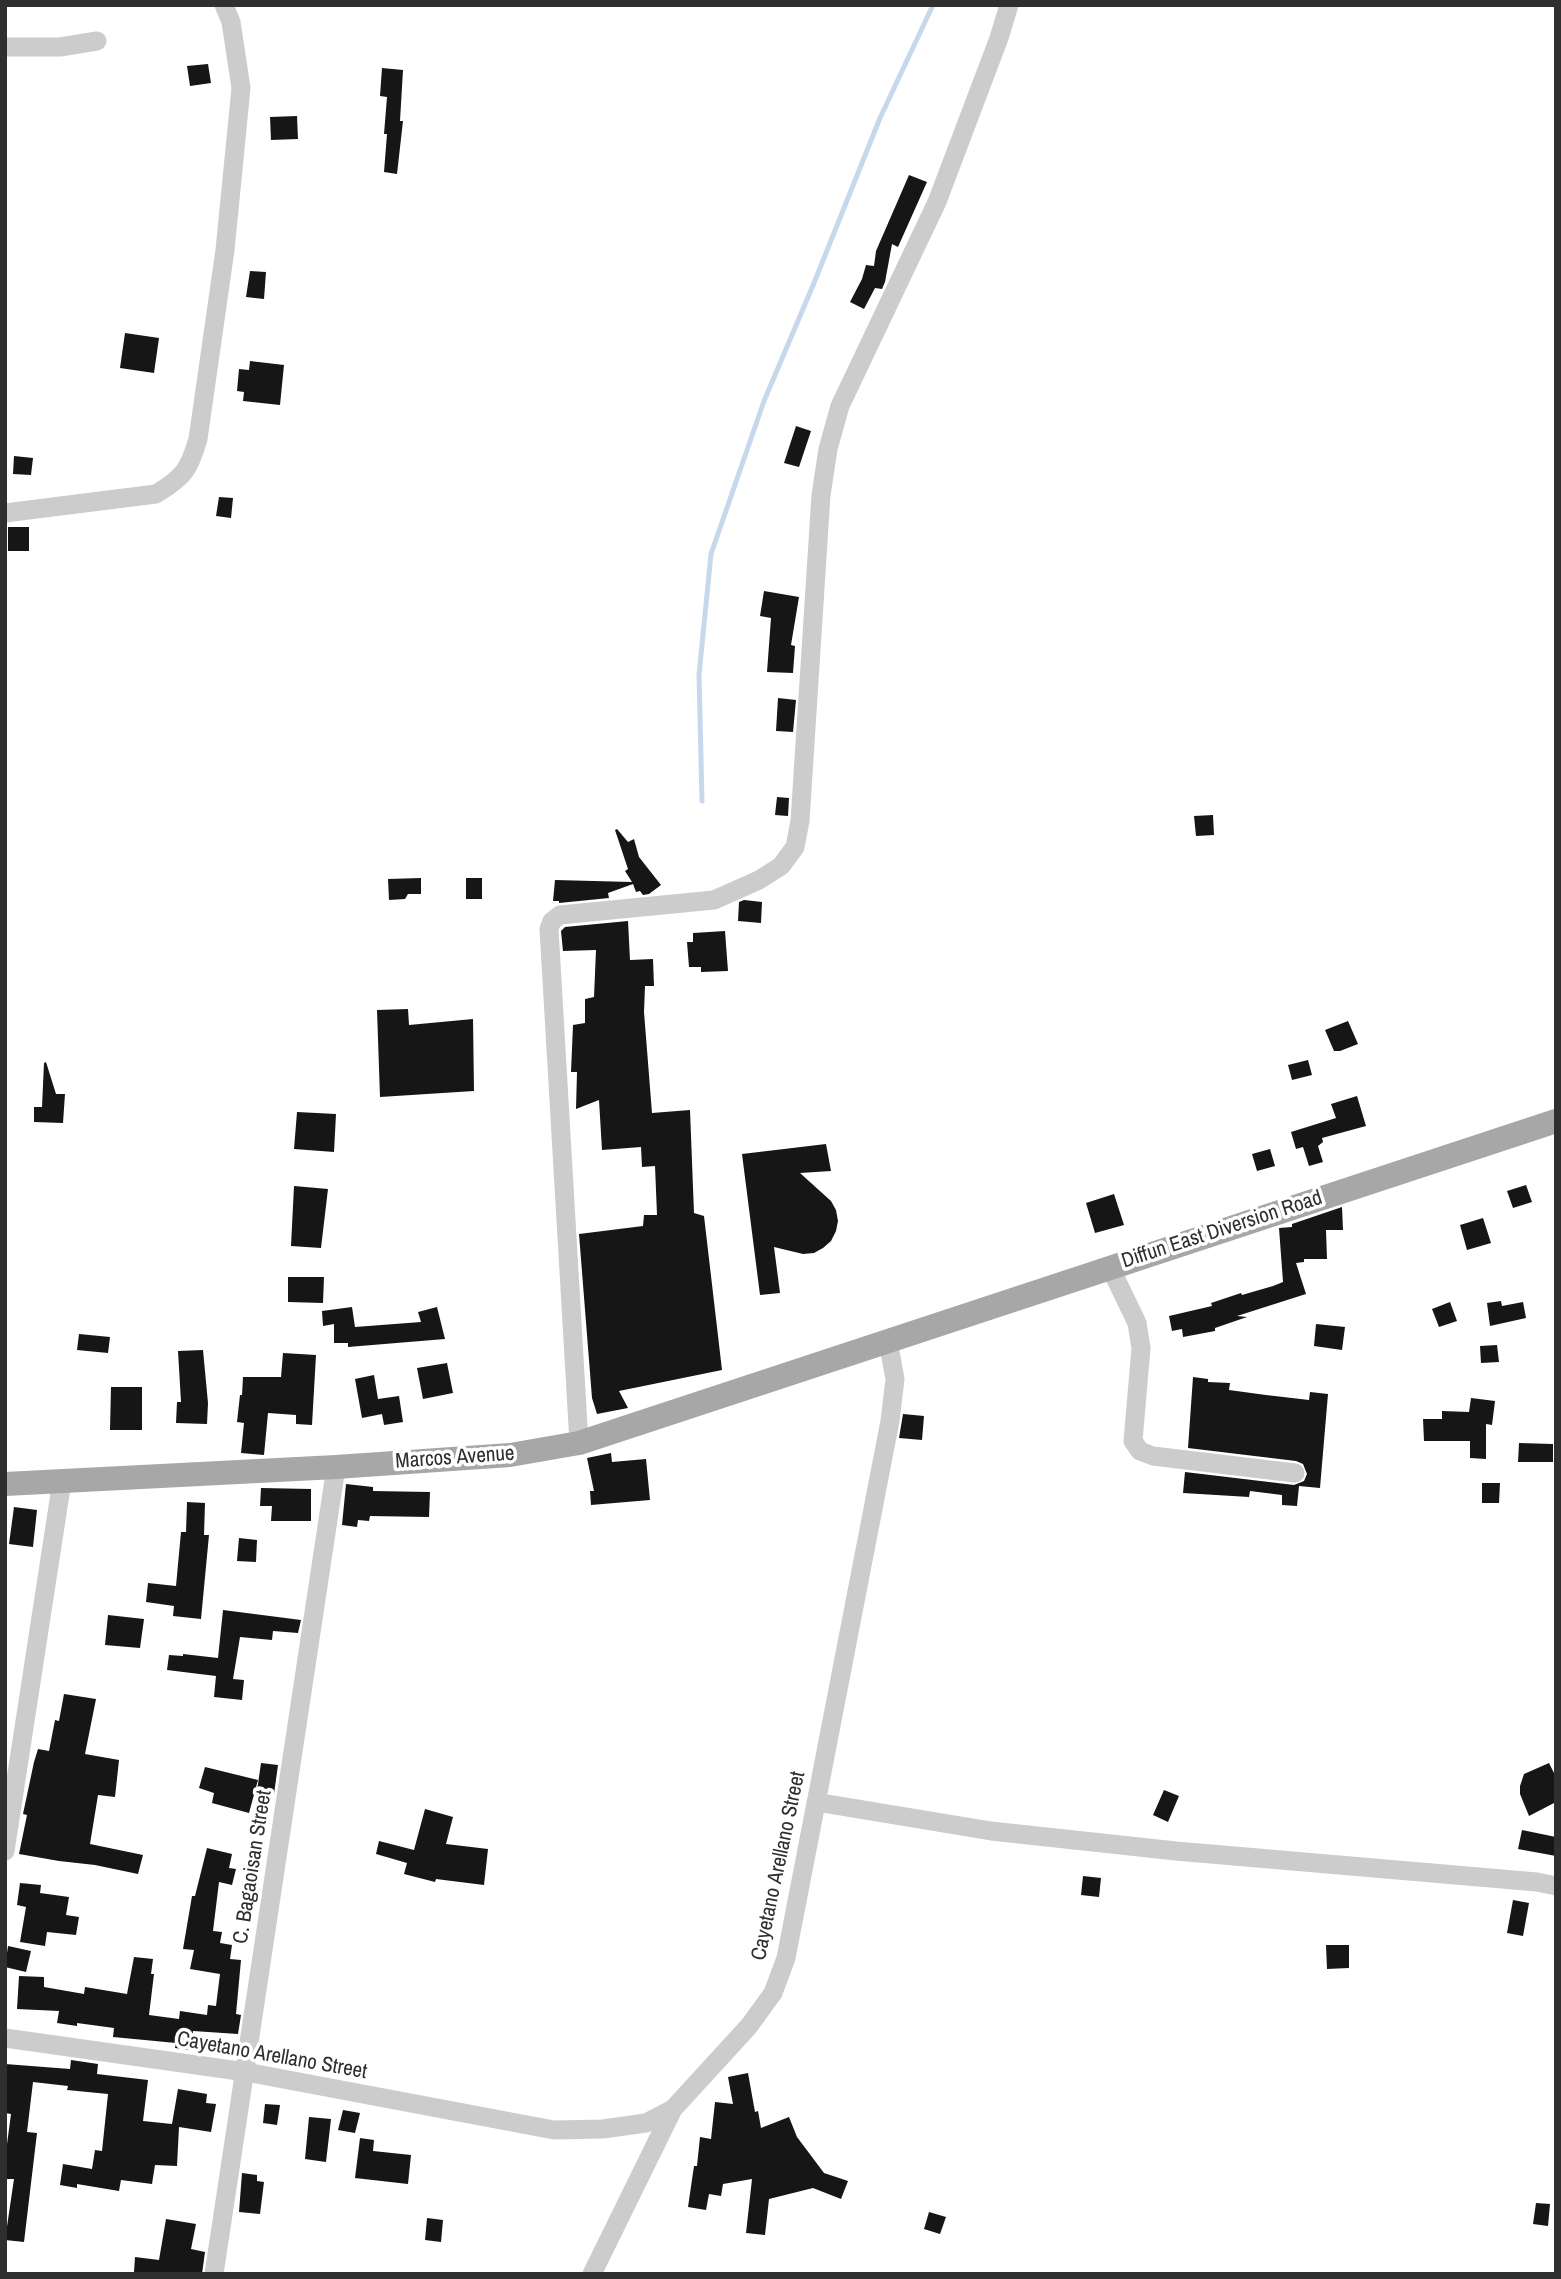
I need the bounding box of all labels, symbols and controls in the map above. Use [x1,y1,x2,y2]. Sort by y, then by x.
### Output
street label: Diffun East Diversion Road [1119,1186,1325,1274]
street label: Marcos Avenue [395,1441,515,1475]
street label: Cayetano Arellano Street [747,1769,811,1963]
street label: C. Bagaoisan Street [228,1788,278,1946]
street label: Cayetano Arellano Street [175,2027,369,2085]

